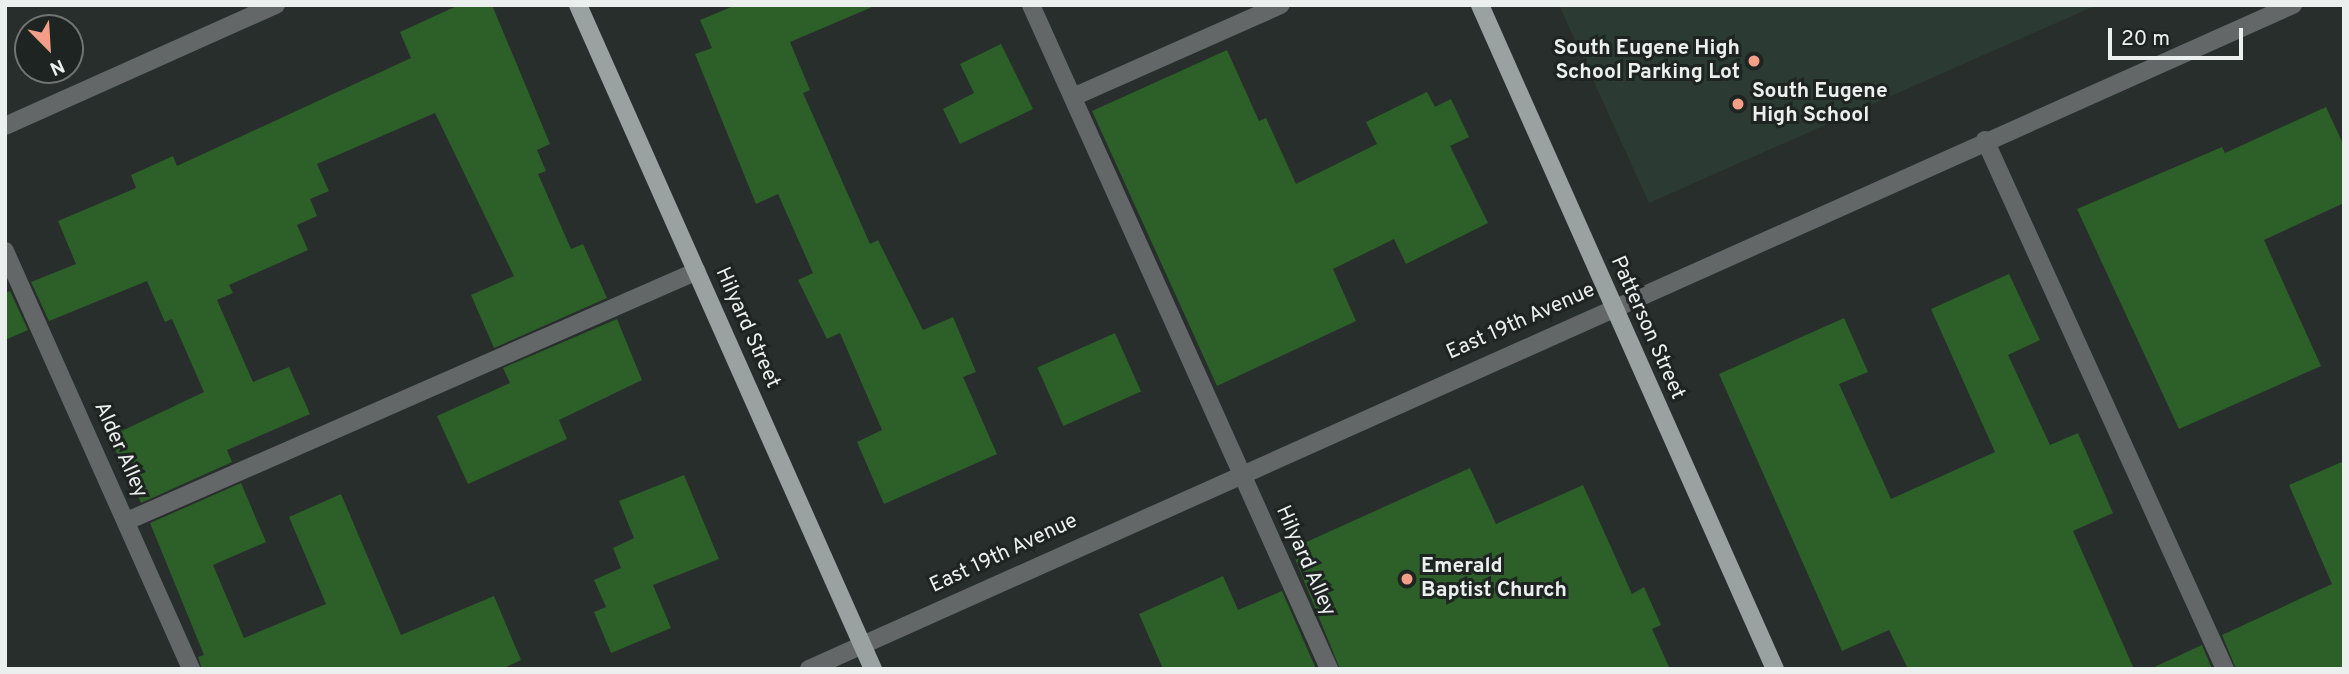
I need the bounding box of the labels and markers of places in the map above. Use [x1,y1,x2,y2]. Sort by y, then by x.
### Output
place label: South Eugene High School Parking Lot [1554,36,1740,86]
marker: South Eugene High School Parking Lot [1746,53,1762,69]
place label: South Eugene High School [1752,79,1888,129]
marker: South Eugene High School [1730,96,1746,112]
place label: Emerald Baptist Church [1421,554,1567,604]
marker: Emerald Baptist Church [1399,571,1415,587]

